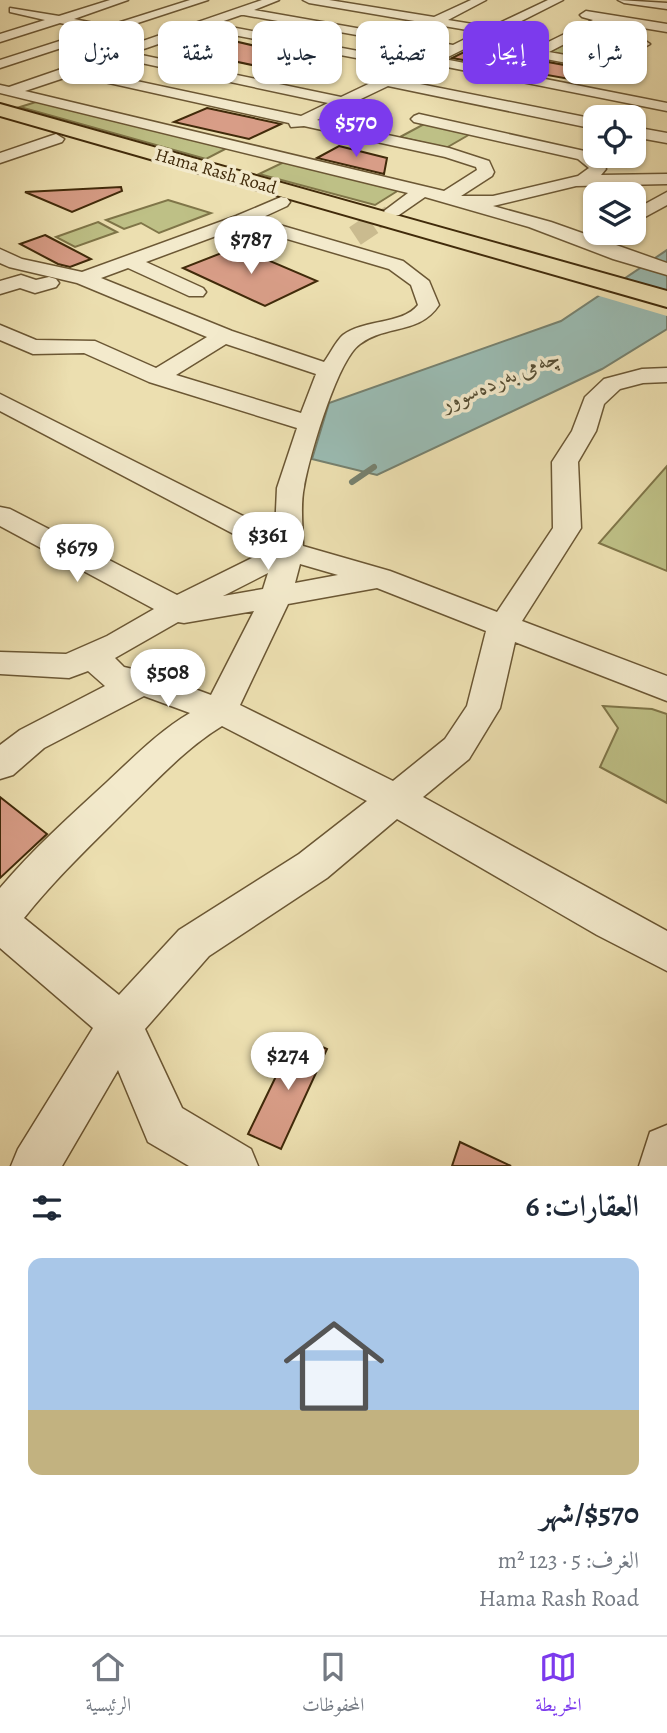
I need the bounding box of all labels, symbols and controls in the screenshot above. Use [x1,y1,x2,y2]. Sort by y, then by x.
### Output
chip: منزل [59,21,144,84]
chip: شقة [158,21,238,84]
chip: جديد [252,21,342,84]
chip: تصفية [356,21,449,84]
chip: إيجار [463,21,549,84]
chip: شراء [563,21,647,84]
pin: $570 [315,100,397,159]
map controls [583,105,646,245]
button: locate [583,105,646,168]
text: $570 [335,106,377,137]
street label: Hama Rash Road [152,142,280,200]
button: layers [583,182,646,245]
pin: $787 [210,216,292,276]
text: $787 [230,223,272,254]
water label: چەمی بەردەسوور [434,340,565,419]
pin: $361 [227,512,309,572]
text: $361 [248,519,288,550]
pin: $679 [36,524,118,584]
text: $679 [56,531,98,562]
pin: $508 [127,650,209,709]
text: $508 [146,656,190,687]
pin: $274 [247,1032,329,1092]
text: $274 [267,1039,309,1070]
text: العقارات: 6 [525,1186,639,1226]
icon: filters [28,1189,66,1227]
icon: home [271,1303,397,1429]
text: $570/شهر [540,1493,639,1533]
text: الغرف: 5 · 123 m² [498,1545,639,1576]
text: Hama Rash Road [479,1583,639,1614]
tab: الرئيسية [85,1648,131,1723]
tab: المحفوظات [302,1648,365,1723]
tab: الخريطة [535,1648,582,1723]

